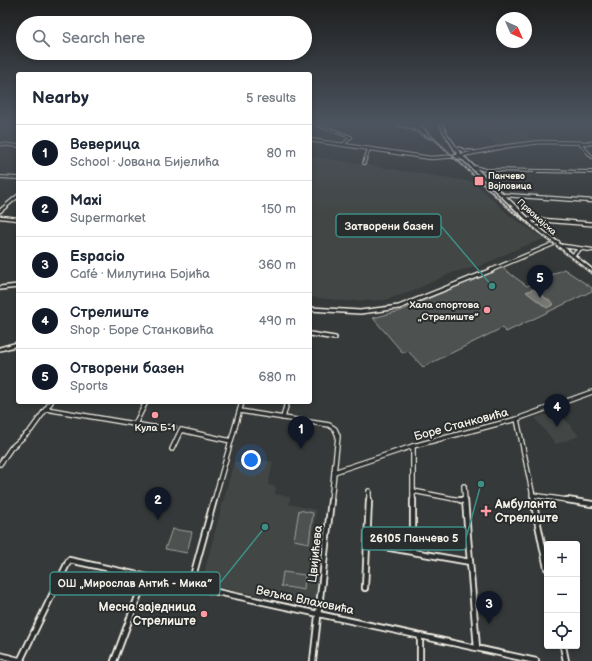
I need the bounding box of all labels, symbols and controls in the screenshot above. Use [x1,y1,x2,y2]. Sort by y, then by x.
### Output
north arrow [496,12,532,48]
search box [16,16,312,60]
icon: search [30,27,52,49]
text: Search here [62,29,145,48]
text: Nearby [32,88,89,108]
text: 5 results [246,90,296,106]
text: Веверица [70,135,140,154]
text: 1 [42,145,48,161]
text: 80 m [267,145,296,161]
text: School · Јована Бијелића [70,154,219,170]
place label: Панчево Војловица [488,171,532,192]
marker: Панчево Војловица [473,175,485,187]
text: Maxi [70,191,102,210]
street label: Првомајска [515,197,559,238]
text: 2 [41,201,49,217]
text: 150 m [262,201,296,217]
text: Supermarket [70,210,146,226]
callout: Затворени базен [336,214,441,237]
text: Затворени базен [344,220,434,233]
text: Espacio [70,247,125,266]
text: 3 [41,257,49,273]
text: 360 m [258,257,296,273]
pin: 5 [527,265,553,298]
text: Café · Милутина Бојића [70,266,210,282]
place label: Хала спортова „Стрелиште” [409,299,479,323]
text: Стрелиште [70,303,149,322]
marker: Хала спортова „Стрелиште” [482,305,492,315]
text: 4 [41,313,49,329]
text: 490 m [259,313,296,329]
text: Shop · Боре Станковића [70,322,214,338]
text: Отворени базен [70,359,184,378]
text: 5 [41,369,49,385]
text: 680 m [259,369,296,385]
text: Sports [70,378,108,394]
pin: 4 [544,394,570,427]
street label: Боре Станковића [412,405,510,444]
marker: Кула Б-1 [150,410,160,420]
pin: 1 [288,416,314,449]
place label: Кула Б-1 [135,422,175,434]
your location [241,450,261,470]
pin: 2 [145,487,171,520]
place label: Амбуланта Стрелиште [494,497,558,526]
marker: Амбуланта Стрелиште [480,505,492,517]
street label: Цвијићева [305,525,326,584]
callout: 26105 Панчево 5 [362,527,466,550]
text: 26105 Панчево 5 [370,532,459,545]
map controls [544,541,580,649]
button: + [544,541,580,577]
callout: ОШ „Мирослав Антић - Мика” [50,572,220,595]
text: ОШ „Мирослав Антић - Мика” [58,577,212,590]
button: − [544,577,580,613]
street label: Вељка Влаховића [255,583,355,618]
pin: 3 [476,591,502,624]
place label: Месна заједница Стрелиште [99,600,197,629]
marker: Месна заједница Стрелиште [199,609,209,619]
button: locate [544,613,580,649]

